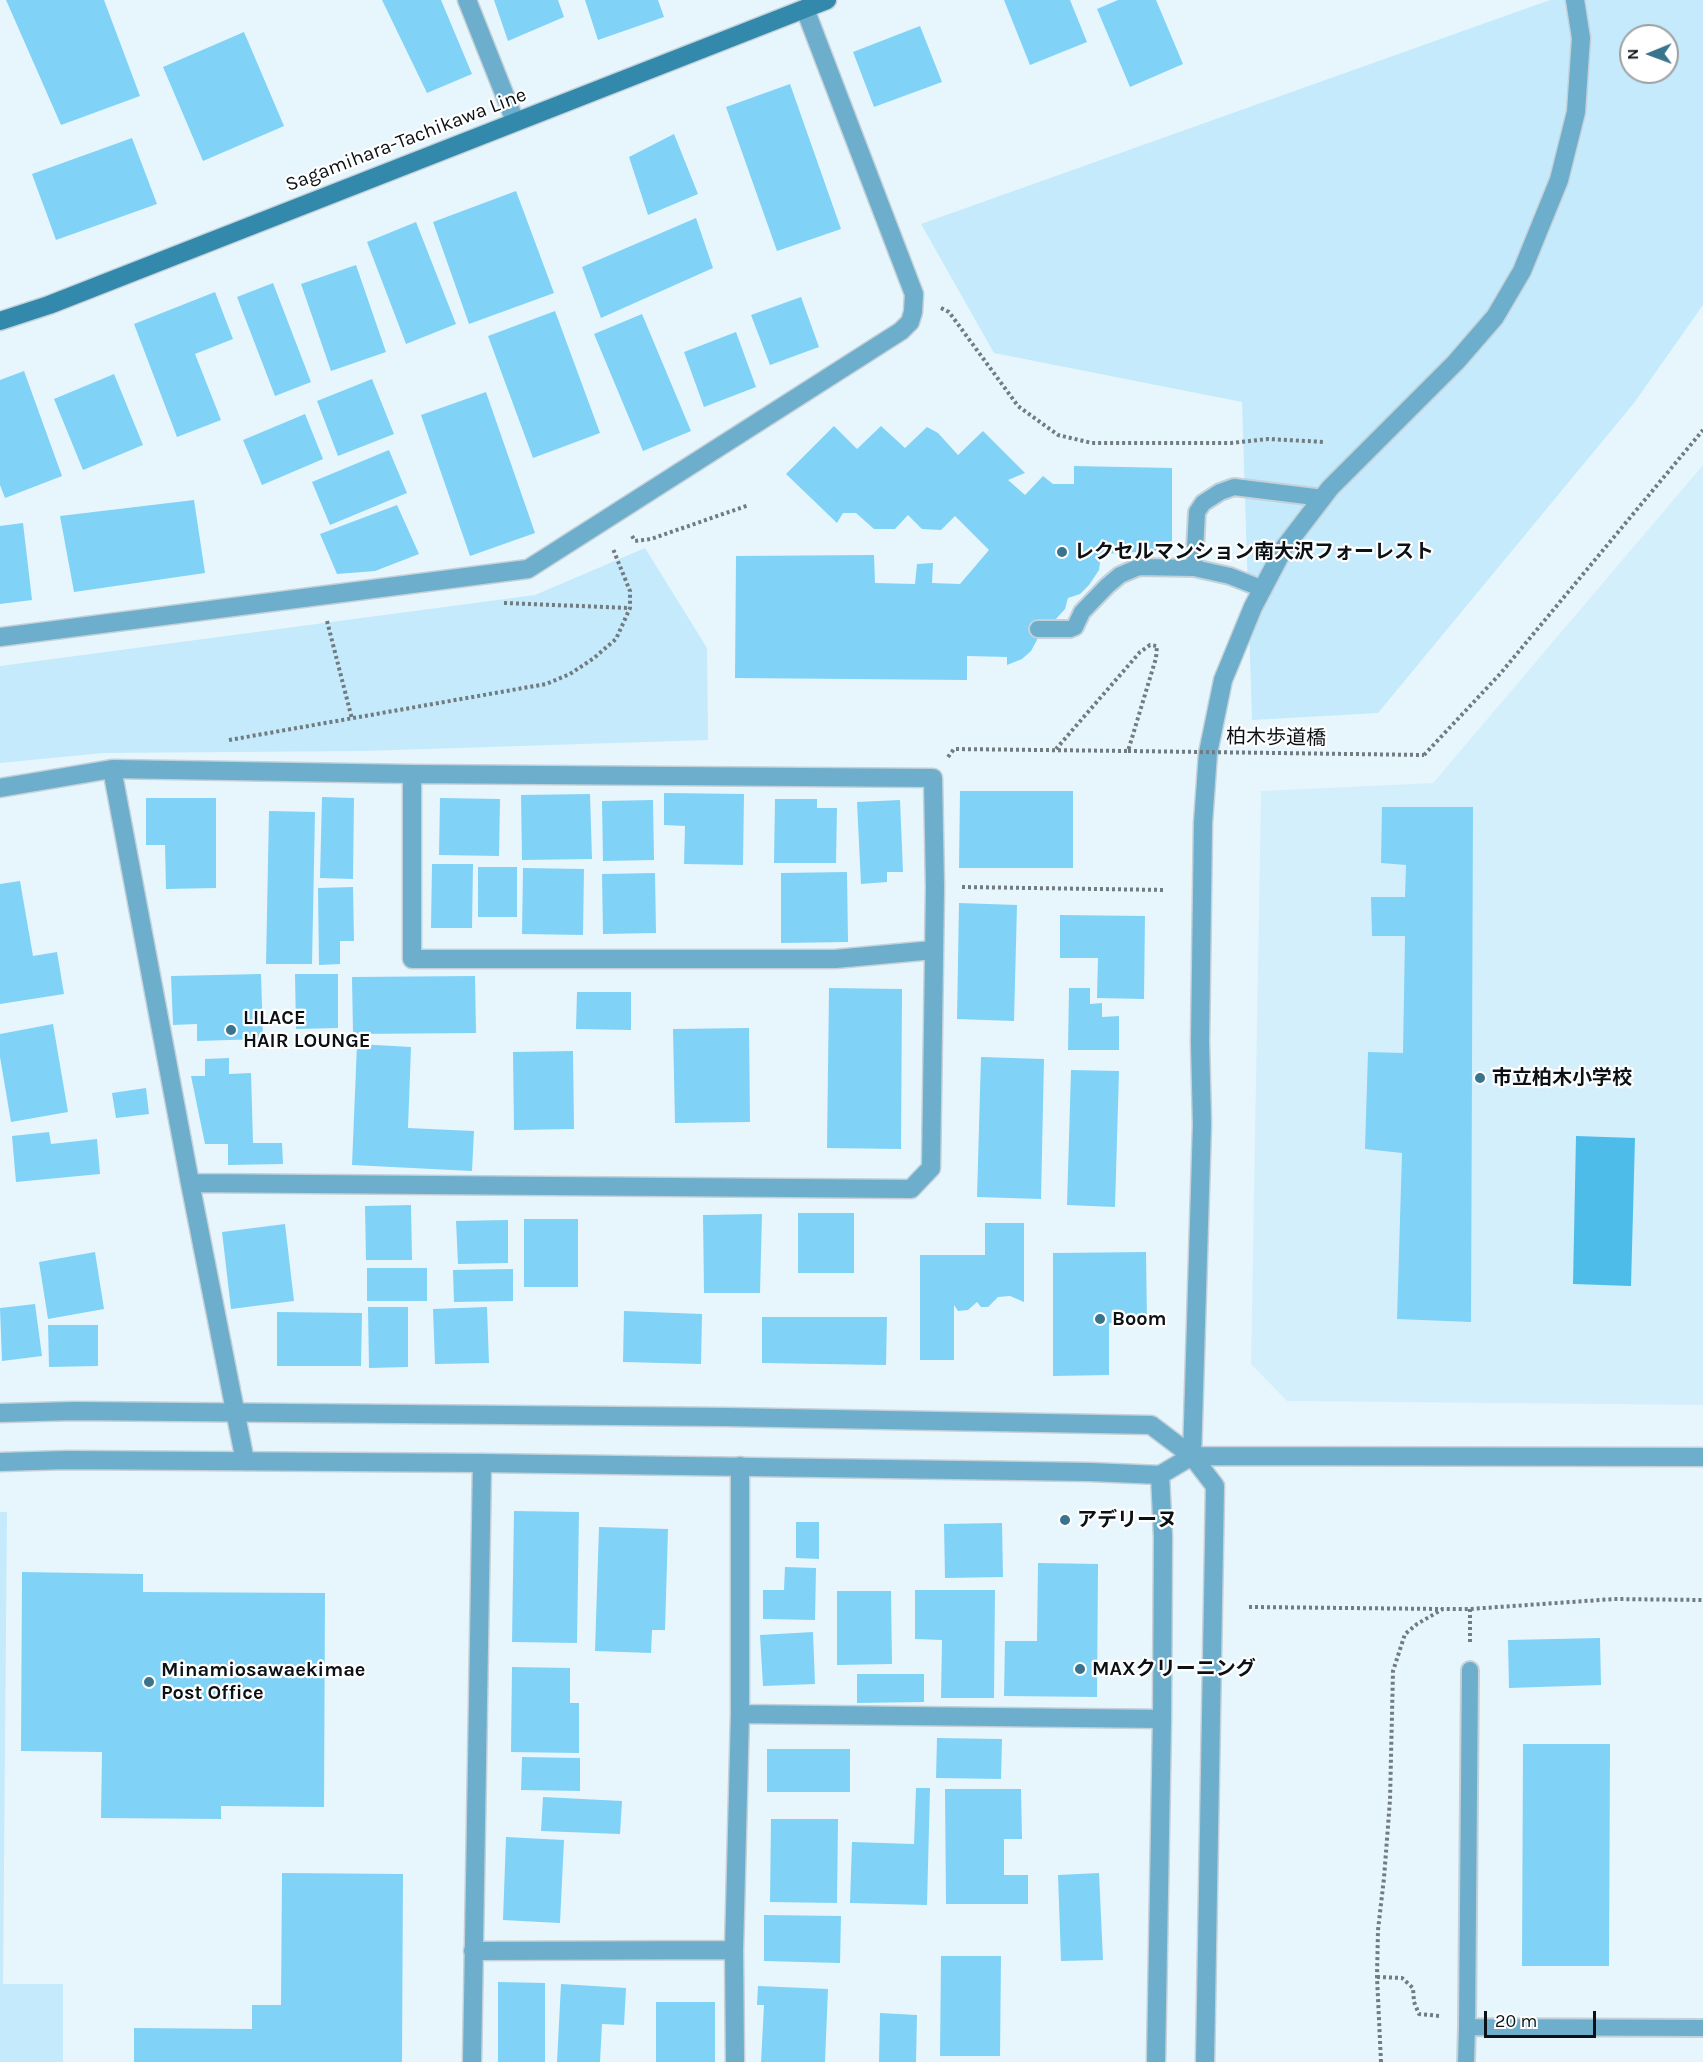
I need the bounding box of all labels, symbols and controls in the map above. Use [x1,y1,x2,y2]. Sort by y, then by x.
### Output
north arrow [1619,24,1679,84]
text: N [1623,48,1642,60]
street label: Sagamihara-Tachikawa Line [282,83,530,197]
place label: レクセルマンション南大沢フォーレスト [1074,540,1434,564]
marker: レクセルマンション南大沢フォーレスト [1055,545,1069,559]
street label: 柏木歩道橋 [1226,725,1326,751]
place label: LILACE HAIR LOUNGE [243,1006,371,1053]
marker: LILACE HAIR LOUNGE [224,1023,238,1037]
place label: 市立柏木小学校 [1492,1066,1632,1090]
marker: 市立柏木小学校 [1473,1071,1487,1085]
place label: Boom [1112,1307,1167,1331]
marker: Boom [1093,1312,1107,1326]
place label: アデリーヌ [1077,1508,1177,1532]
marker: アデリーヌ [1058,1513,1072,1527]
place label: MAXクリーニング [1092,1657,1256,1681]
place label: Minamiosawaekimae Post Office [161,1658,365,1705]
marker: MAXクリーニング [1073,1662,1087,1676]
marker: Minamiosawaekimae Post Office [142,1675,156,1689]
scale bar [1487,1999,1600,2037]
text: 20 m [1495,2010,1537,2032]

